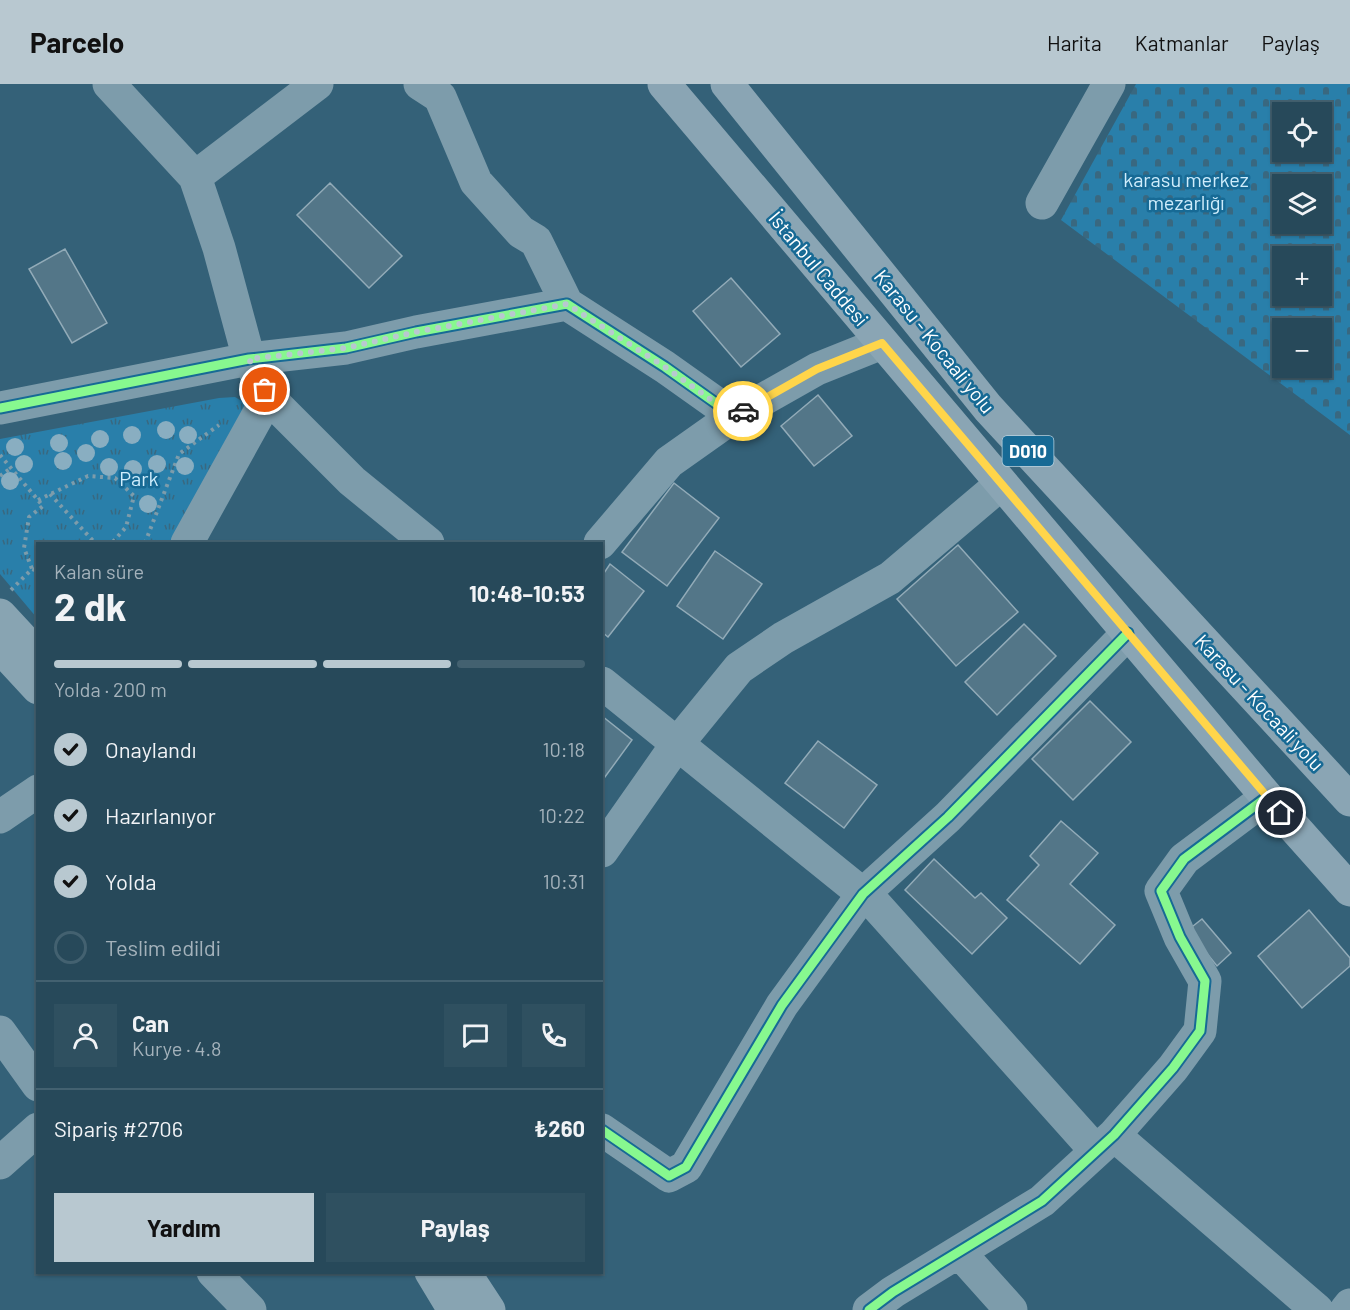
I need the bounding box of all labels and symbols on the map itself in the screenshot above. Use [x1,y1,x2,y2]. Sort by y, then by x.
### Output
park label: karasu merkez mezarlığı [1123,167,1249,214]
street label: İstanbul Caddesi [764,206,874,330]
street label: Karasu - Kocaali yolu [870,264,1000,418]
pin [239,364,290,415]
courier [713,381,773,441]
road number: D010 [1002,436,1054,466]
park label: Park [119,466,159,490]
street label: Karasu - Kocaali yolu [1191,629,1329,775]
pin [1255,787,1306,838]

